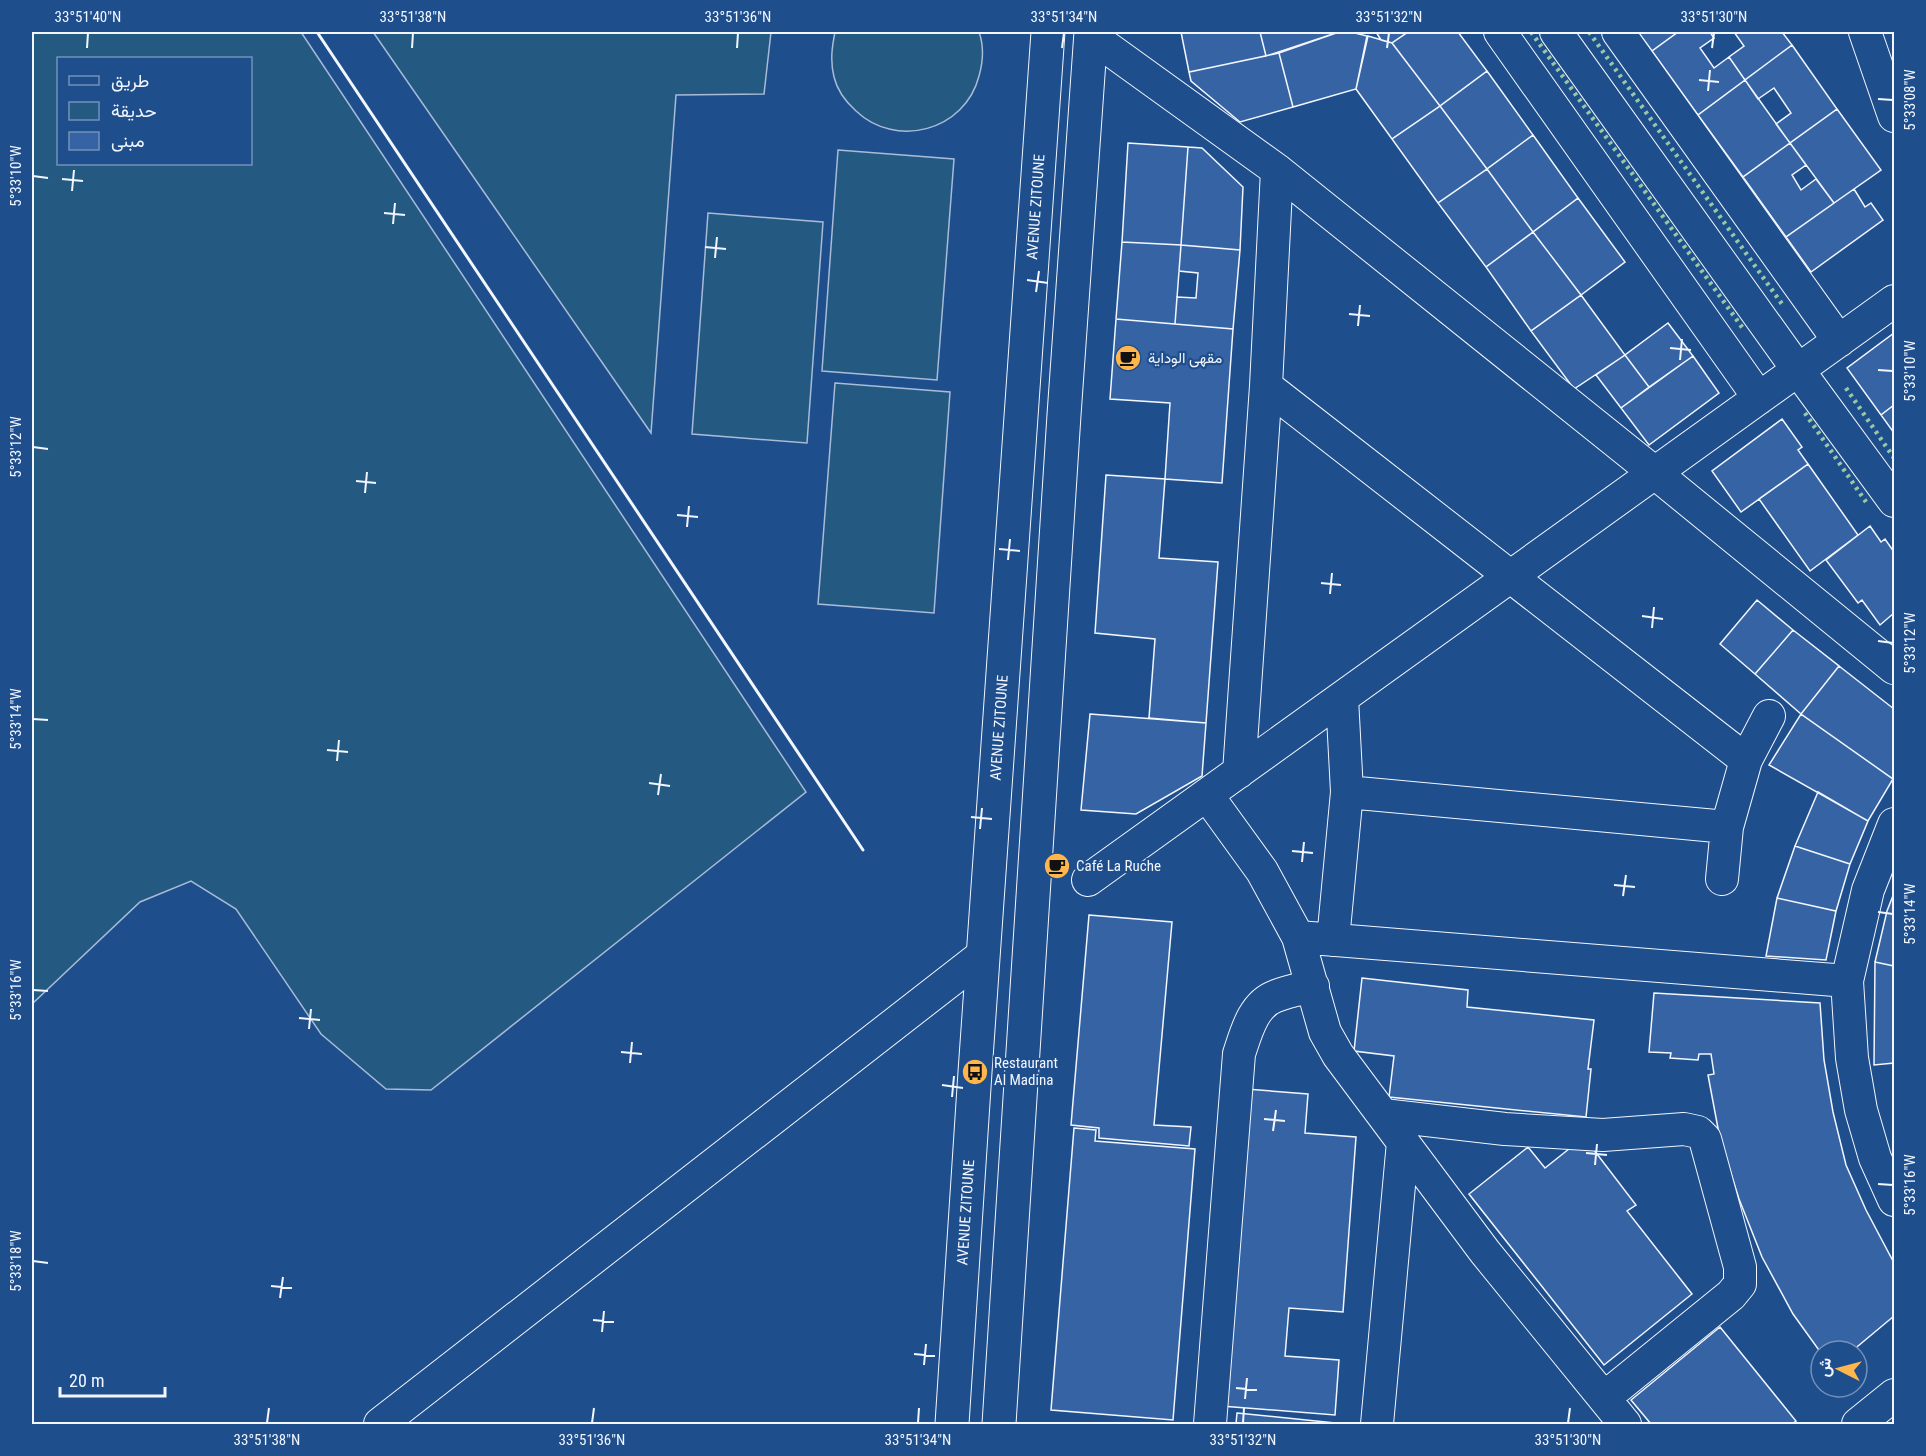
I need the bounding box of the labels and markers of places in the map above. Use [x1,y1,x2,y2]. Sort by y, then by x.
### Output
cafe icon: مقهى الوداية [1113,343,1143,373]
place label: مقهى الوداية [1148,349,1222,368]
cafe icon: Café La Ruche [1042,851,1072,881]
place label: Café La Ruche [1076,857,1161,875]
place label: Restaurant Al Madina [994,1054,1058,1089]
bus stop icon: Restaurant Al Madina [960,1057,990,1087]

